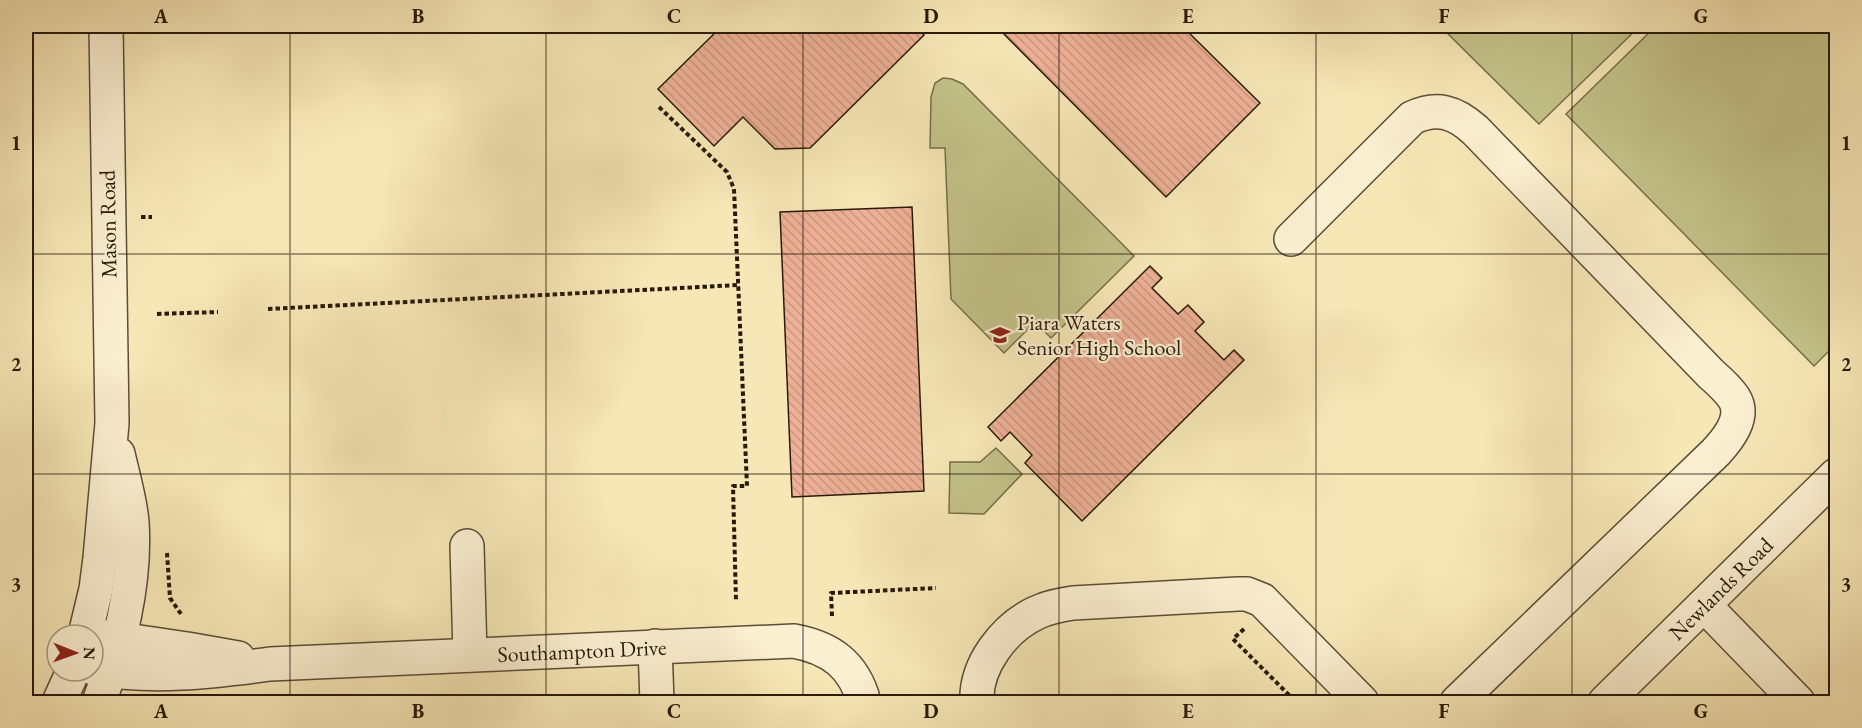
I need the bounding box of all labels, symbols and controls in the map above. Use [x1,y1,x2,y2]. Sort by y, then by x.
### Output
text: A [153,3,169,29]
text: B [412,3,424,29]
text: C [667,3,681,29]
text: D [923,3,939,29]
text: E [1182,3,1194,29]
text: F [1439,3,1450,29]
text: G [1694,3,1708,29]
text: 1 [11,130,21,156]
text: 1 [1841,130,1851,156]
street label: Mason Road [93,169,123,278]
place label: Piara Waters Senior High School [1017,308,1181,362]
school or university icon: Piara Waters Senior High School [988,323,1012,347]
text: 2 [11,351,22,377]
text: 2 [1841,351,1852,377]
street label: Newlands Road [1662,530,1780,646]
text: 3 [11,571,21,597]
text: 3 [1841,571,1851,597]
north arrow [45,623,105,683]
street label: Southampton Drive [497,632,667,669]
text: N [79,647,100,660]
text: A [153,698,169,724]
text: B [412,698,424,724]
text: C [667,698,681,724]
text: D [923,698,939,724]
text: E [1182,698,1194,724]
text: F [1439,698,1450,724]
text: G [1694,698,1708,724]

